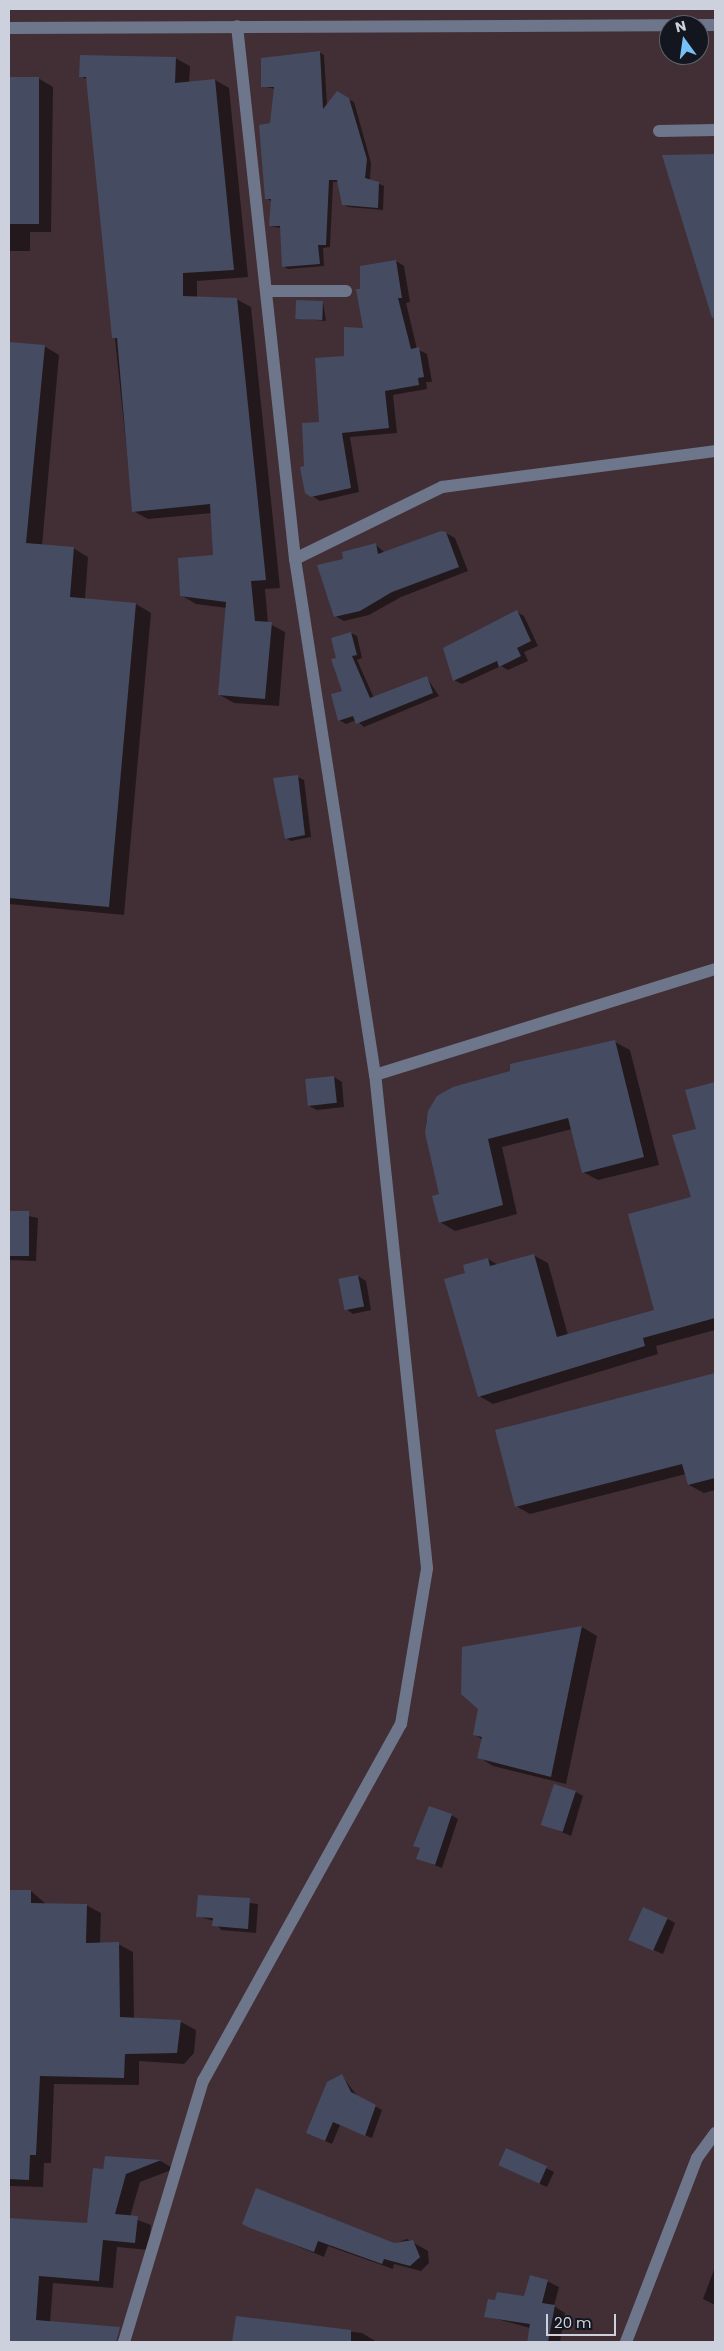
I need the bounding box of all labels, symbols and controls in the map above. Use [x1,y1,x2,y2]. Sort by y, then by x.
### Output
north arrow [659,15,709,65]
text: N [673,15,688,37]
scale bar [549,2304,619,2336]
text: 20 m [554,2312,592,2333]

